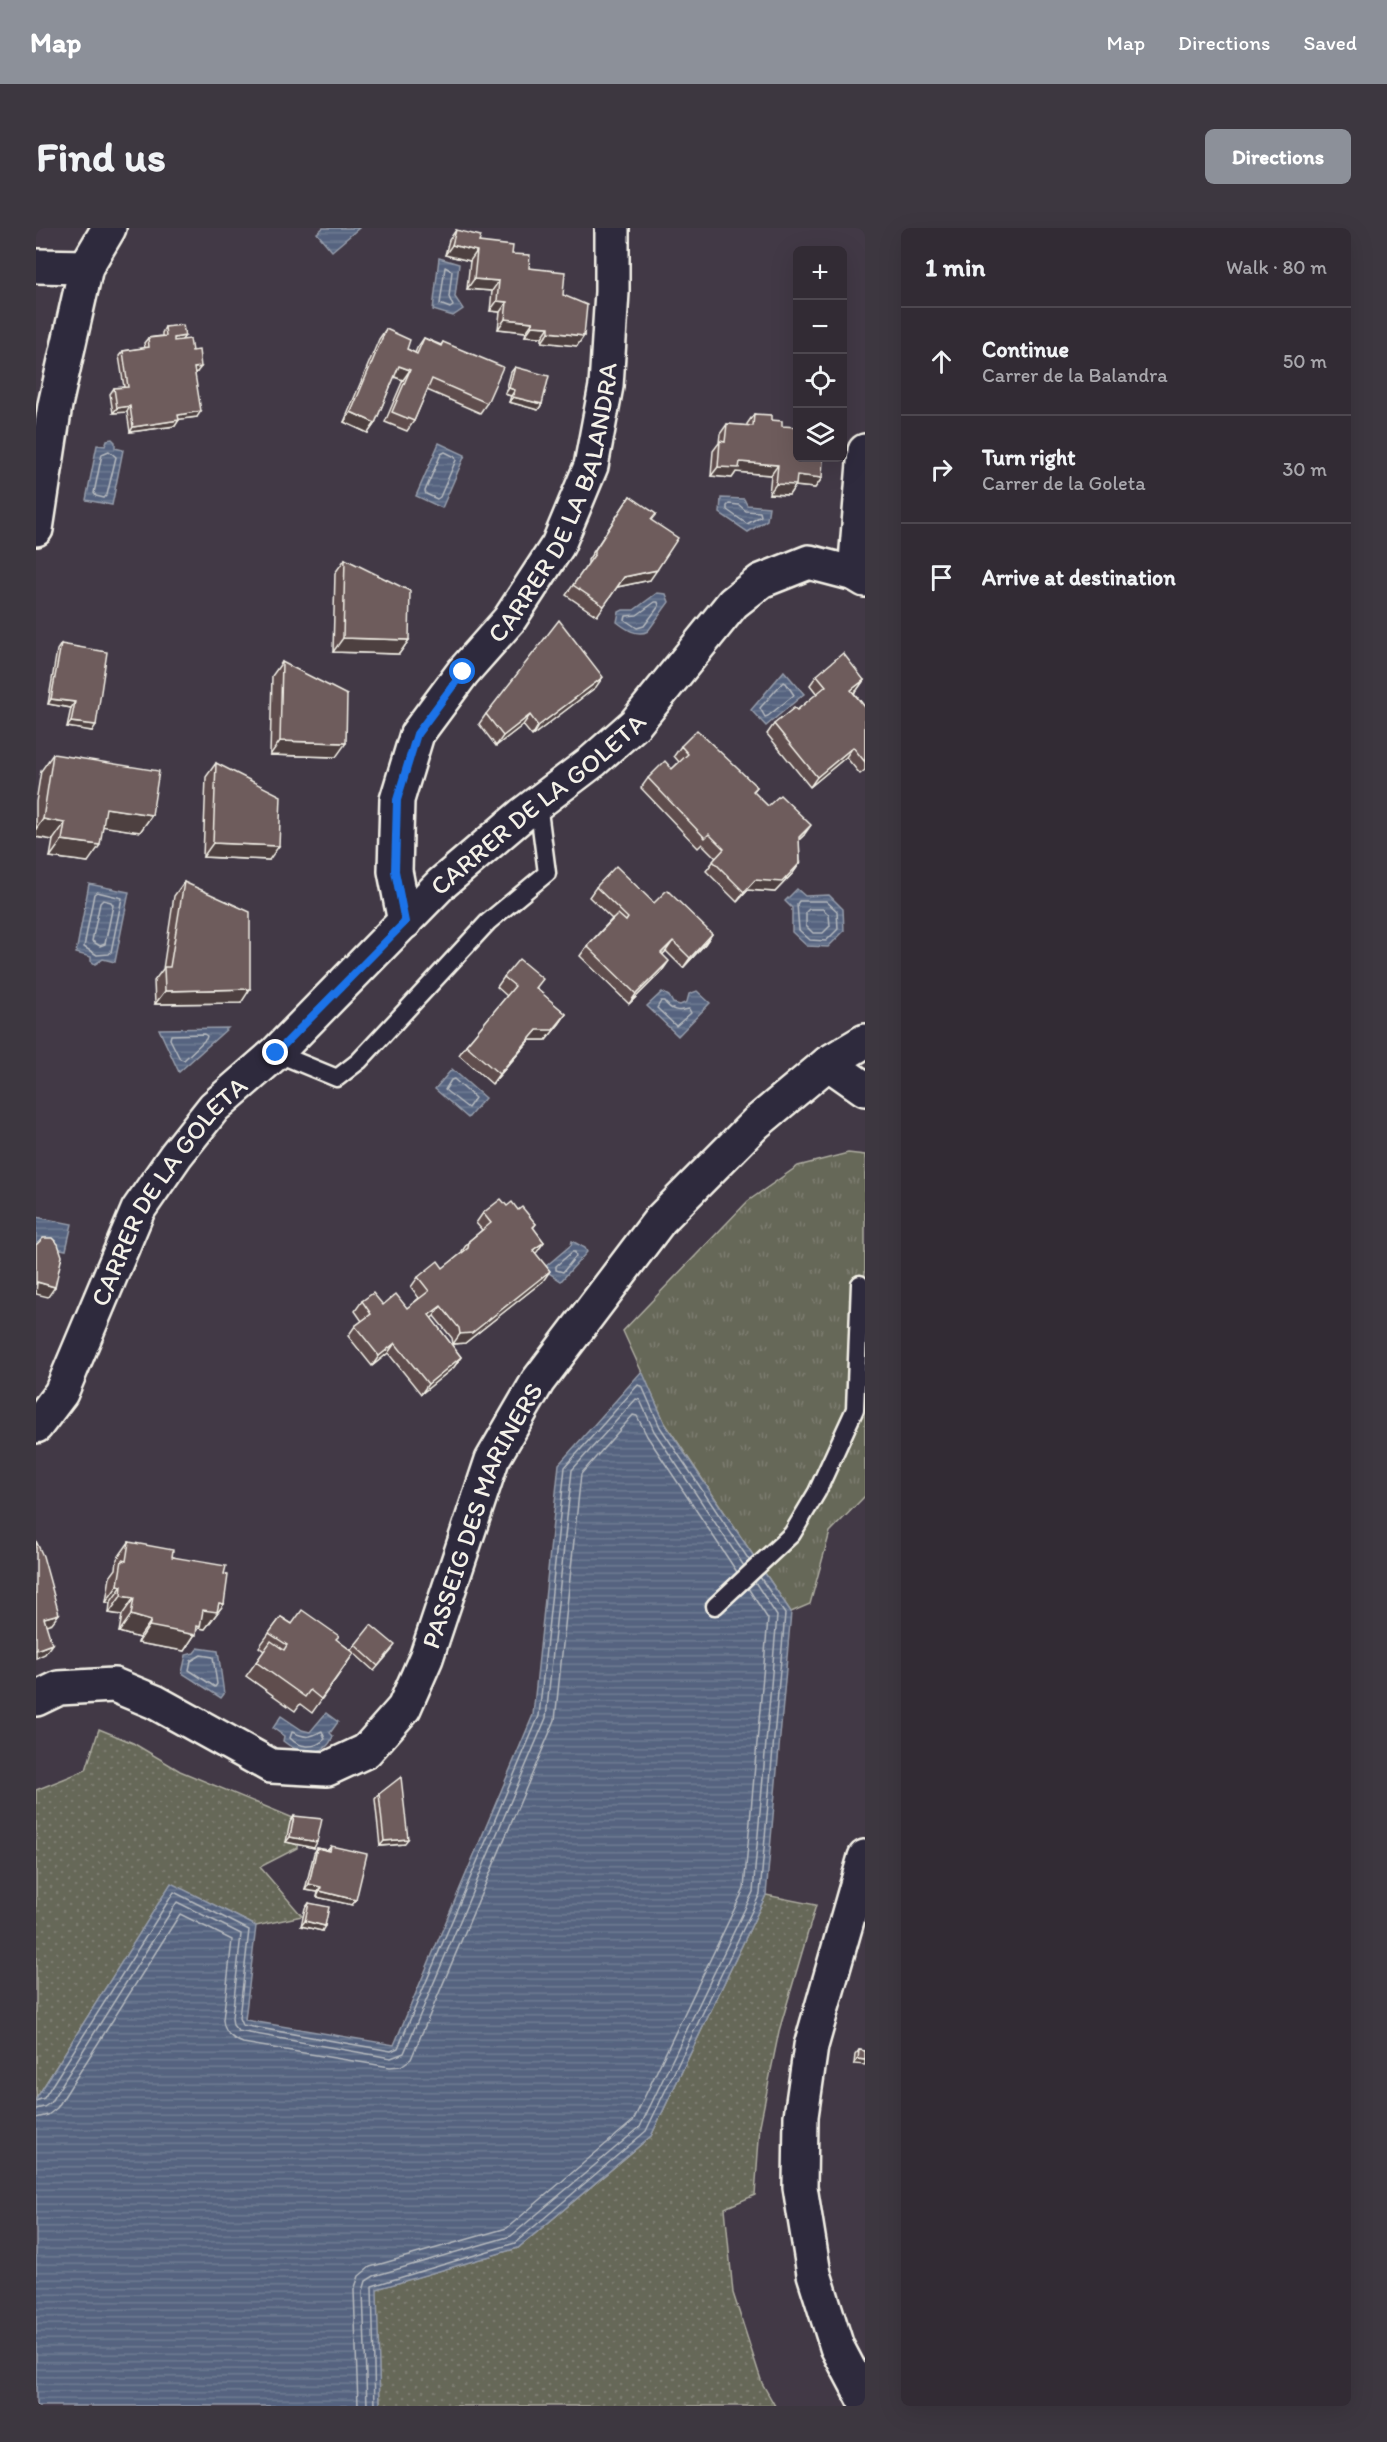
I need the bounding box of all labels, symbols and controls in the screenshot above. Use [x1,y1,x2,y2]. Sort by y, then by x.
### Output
text: Map [30,25,81,59]
text: Map [1107,30,1145,55]
text: Directions [1178,30,1270,55]
text: Saved [1303,30,1357,55]
button: Directions [1205,129,1351,184]
text: Find us [36,131,166,182]
map controls [793,246,847,462]
button: + [793,246,847,300]
text: 1 min [925,251,985,283]
text: Walk · 80 m [1226,255,1327,279]
button: − [793,300,847,354]
text: Continue [982,336,1069,363]
icon: ahead [925,345,958,378]
text: 50 m [1283,349,1327,373]
button: locate [793,354,847,408]
street label: CARRER DE LA BALANDRA [480,361,623,649]
text: Carrer de la Balandra [982,363,1168,387]
button: layers [793,408,847,462]
text: Turn right [982,444,1076,471]
icon: right [925,453,958,486]
text: 30 m [1282,457,1327,481]
text: Carrer de la Goleta [982,471,1146,495]
icon: arrive [925,561,958,594]
text: Arrive at destination [982,564,1176,591]
route start [449,658,475,684]
street label: CARRER DE LA GOLETA [423,707,653,902]
route end [262,1039,288,1065]
street label: CARRER DE LA GOLETA [83,1069,254,1311]
street label: PASSEIG DES MARINERS [414,1377,550,1652]

